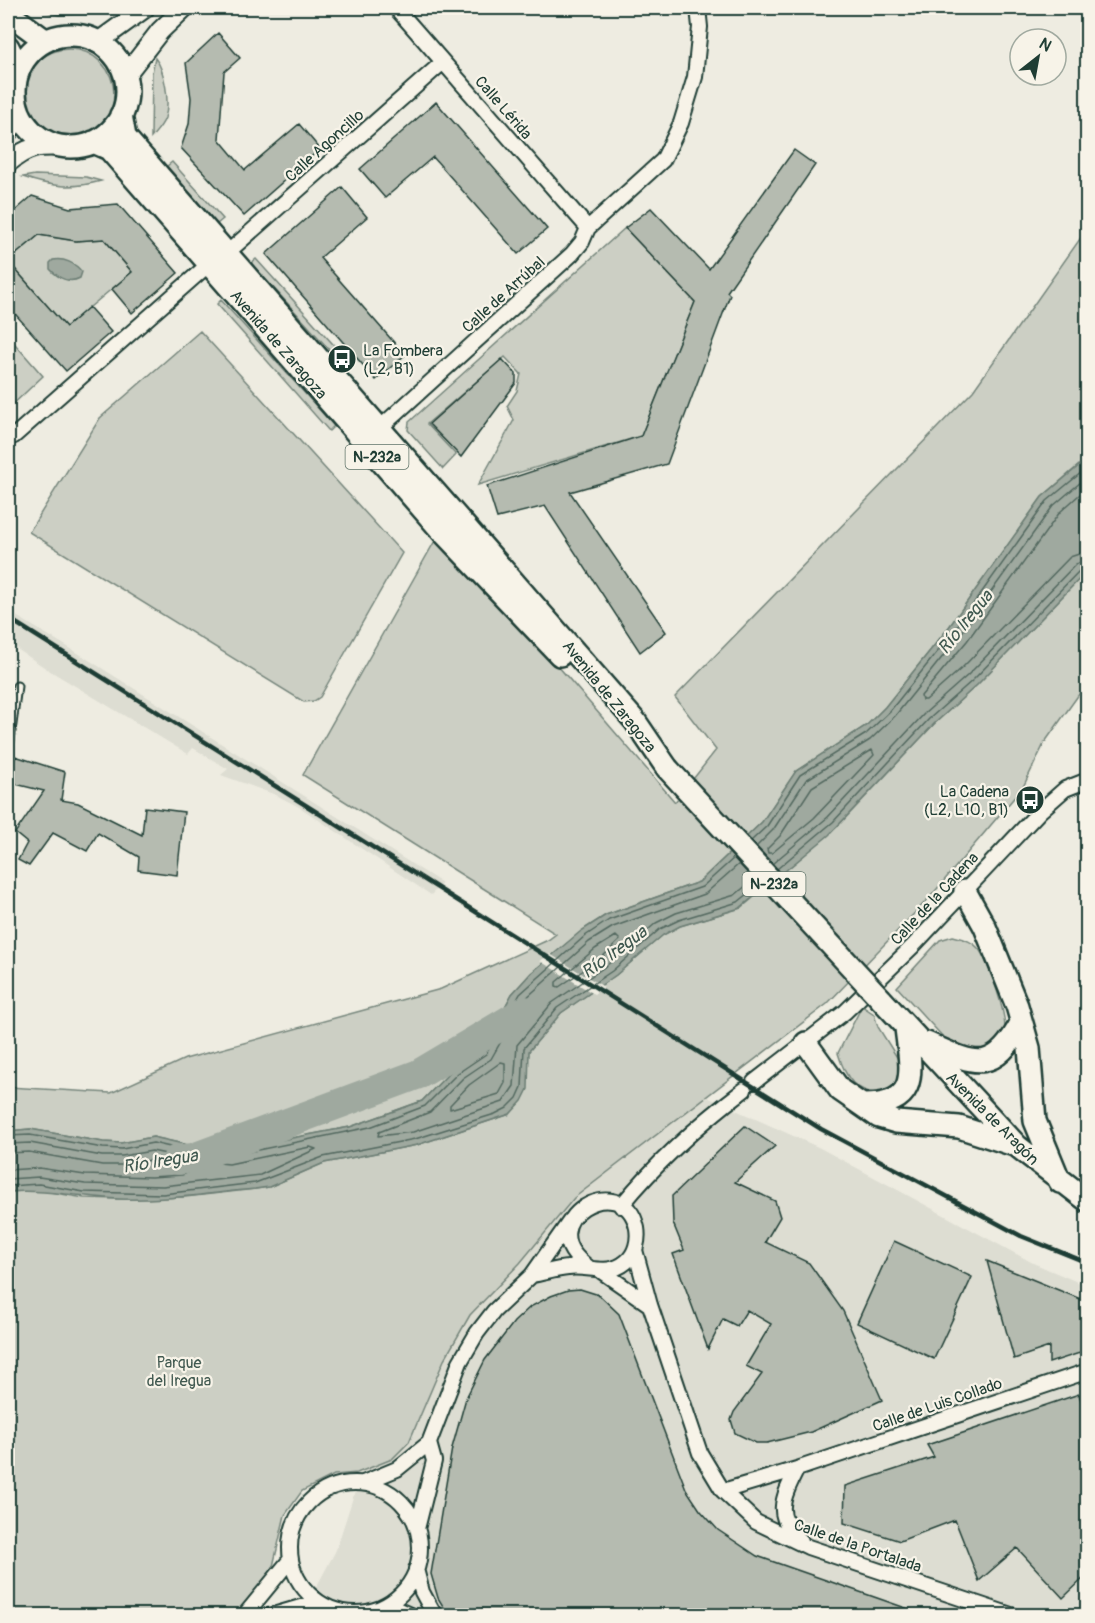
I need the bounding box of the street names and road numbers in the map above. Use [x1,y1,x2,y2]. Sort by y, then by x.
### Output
street label: Calle Lérida [470,72,536,144]
street label: Calle Agoncillo [281,105,369,186]
street label: Calle de Arrúbal [458,252,549,337]
street label: Avenida de Zaragoza [225,286,331,403]
road number: N-232a [346,445,409,469]
street label: Avenida de Zaragoza [558,637,660,757]
street label: Calle de la Cadena [887,848,983,949]
road number: N-232a [742,872,806,896]
street label: Avenida de Aragón [942,1068,1043,1169]
street label: Calle de Luis Collado [870,1373,1005,1437]
street label: Calle de la Portalada [791,1515,924,1577]

